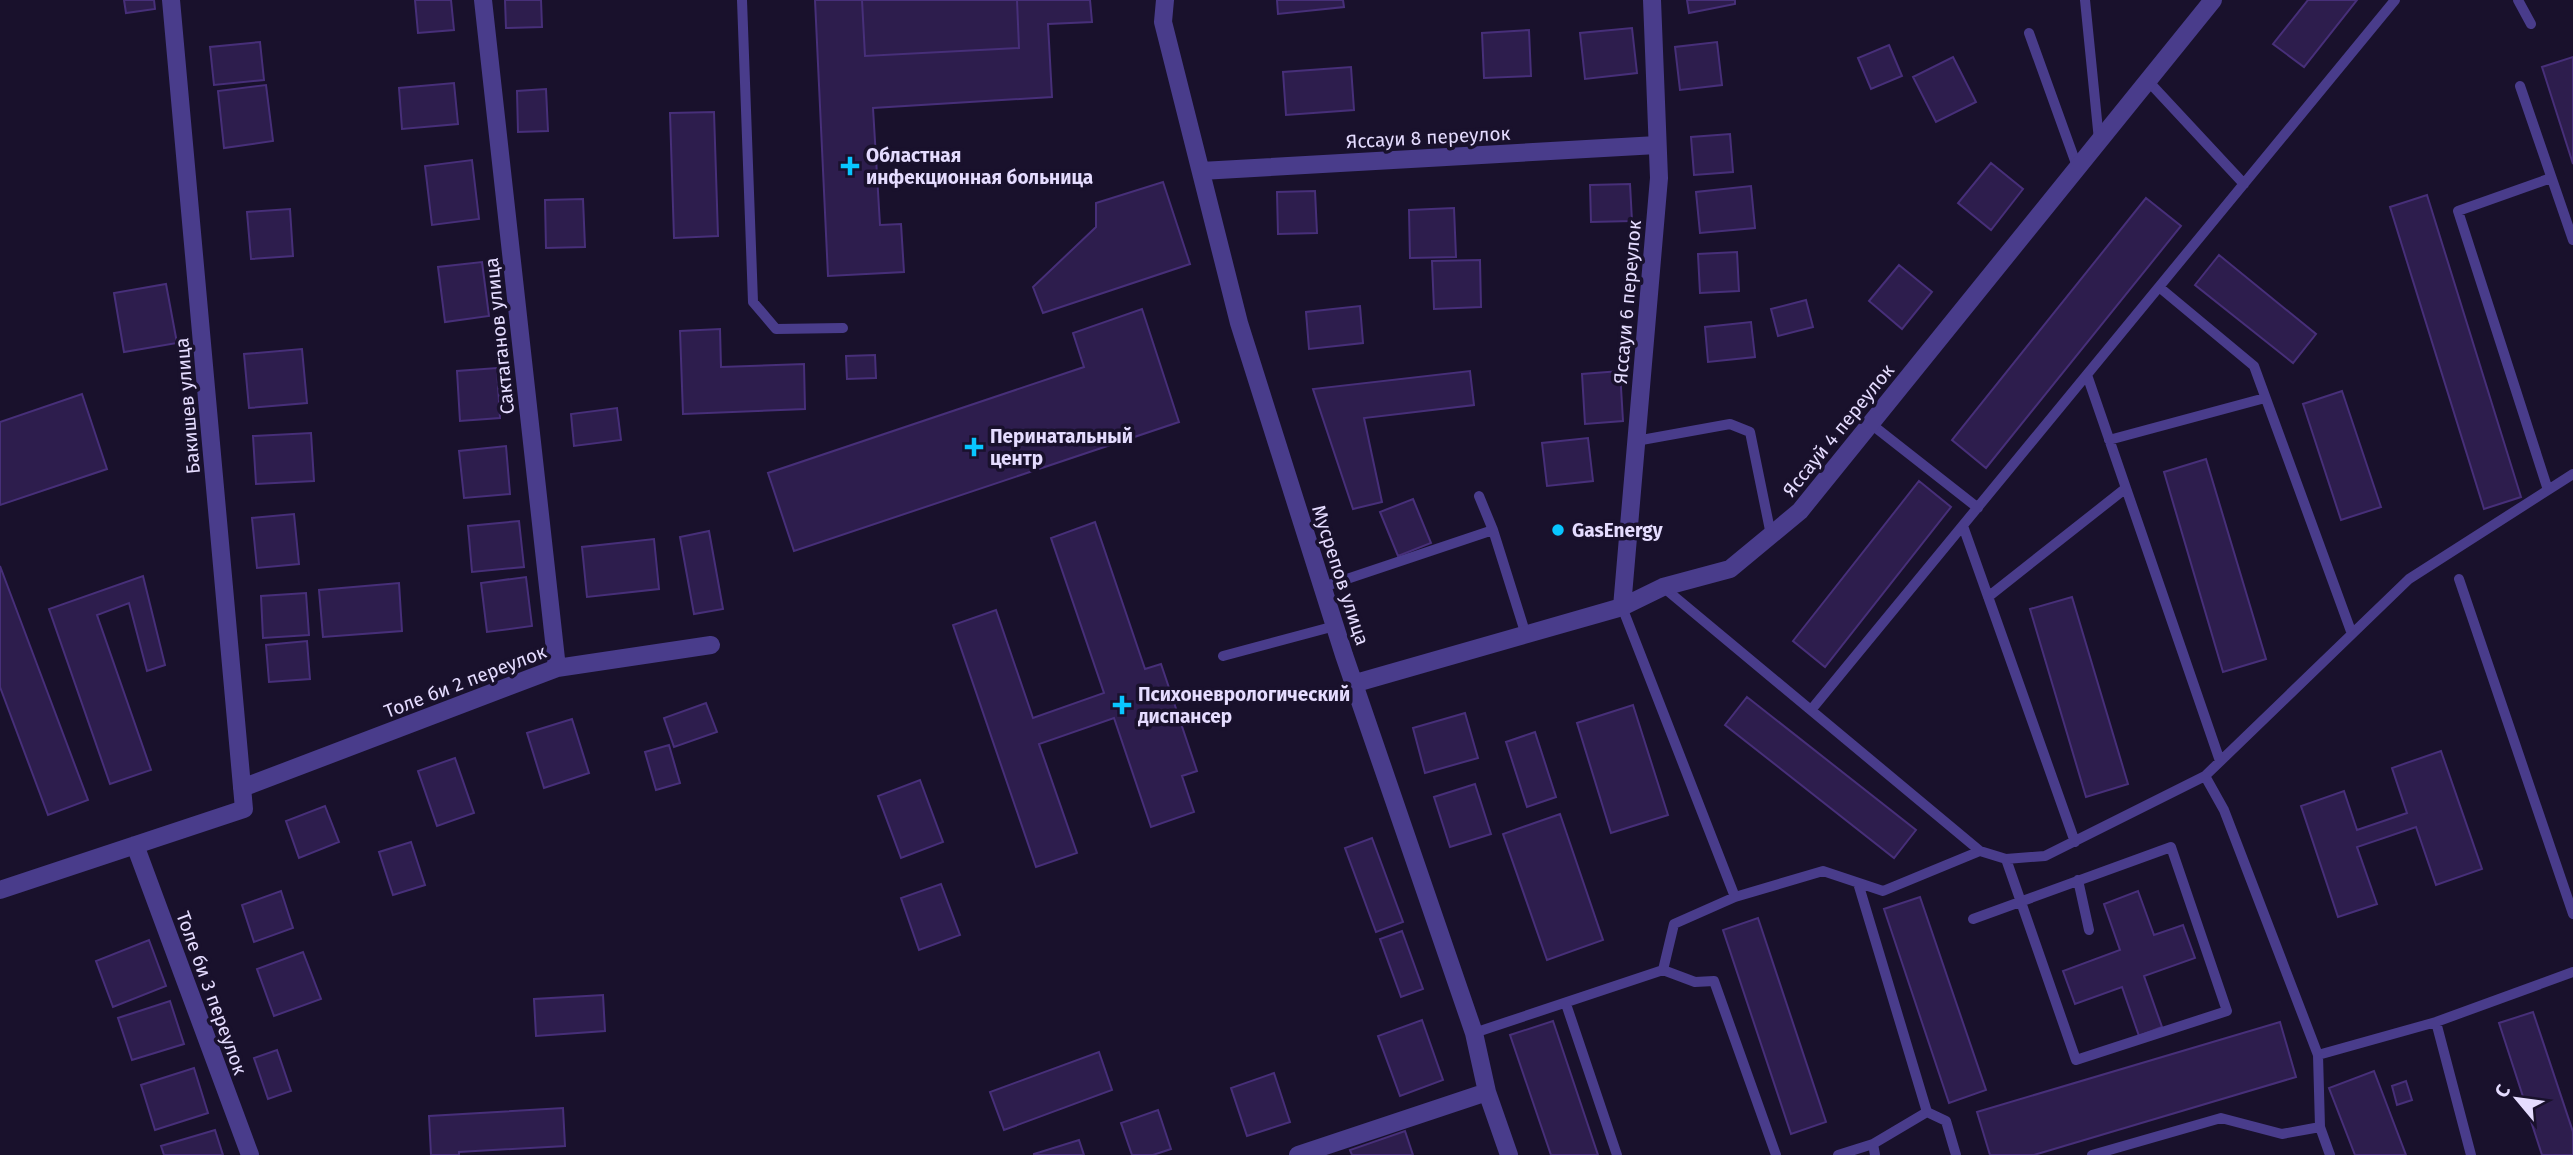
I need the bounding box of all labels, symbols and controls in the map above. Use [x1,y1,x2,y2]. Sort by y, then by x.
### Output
street label: Яссауи 8 переулок [1345,122,1511,153]
place label: Областная инфекционная больница [866,144,1093,189]
marker: Областная инфекционная больница [840,156,860,176]
street label: Яссауи 6 переулок [1609,219,1646,385]
street label: Сактаганов улица [480,256,519,416]
street label: Бакишев улица [170,337,205,475]
street label: Яссауй 4 переулок [1778,359,1899,501]
place label: Перинатальный центр [990,425,1133,470]
marker: Перинатальный центр [964,437,984,457]
street label: Мусрепов улица [1307,502,1374,648]
place label: GasEnergy [1572,519,1663,542]
marker: GasEnergy [1550,522,1566,538]
street label: Толе би 2 переулок [381,640,550,723]
place label: Психоневрологический диспансер [1138,683,1350,728]
marker: Психоневрологический диспансер [1112,695,1132,715]
street label: Толе би 3 переулок [171,908,252,1078]
north arrow [2482,1064,2552,1134]
text: С [2490,1081,2515,1101]

